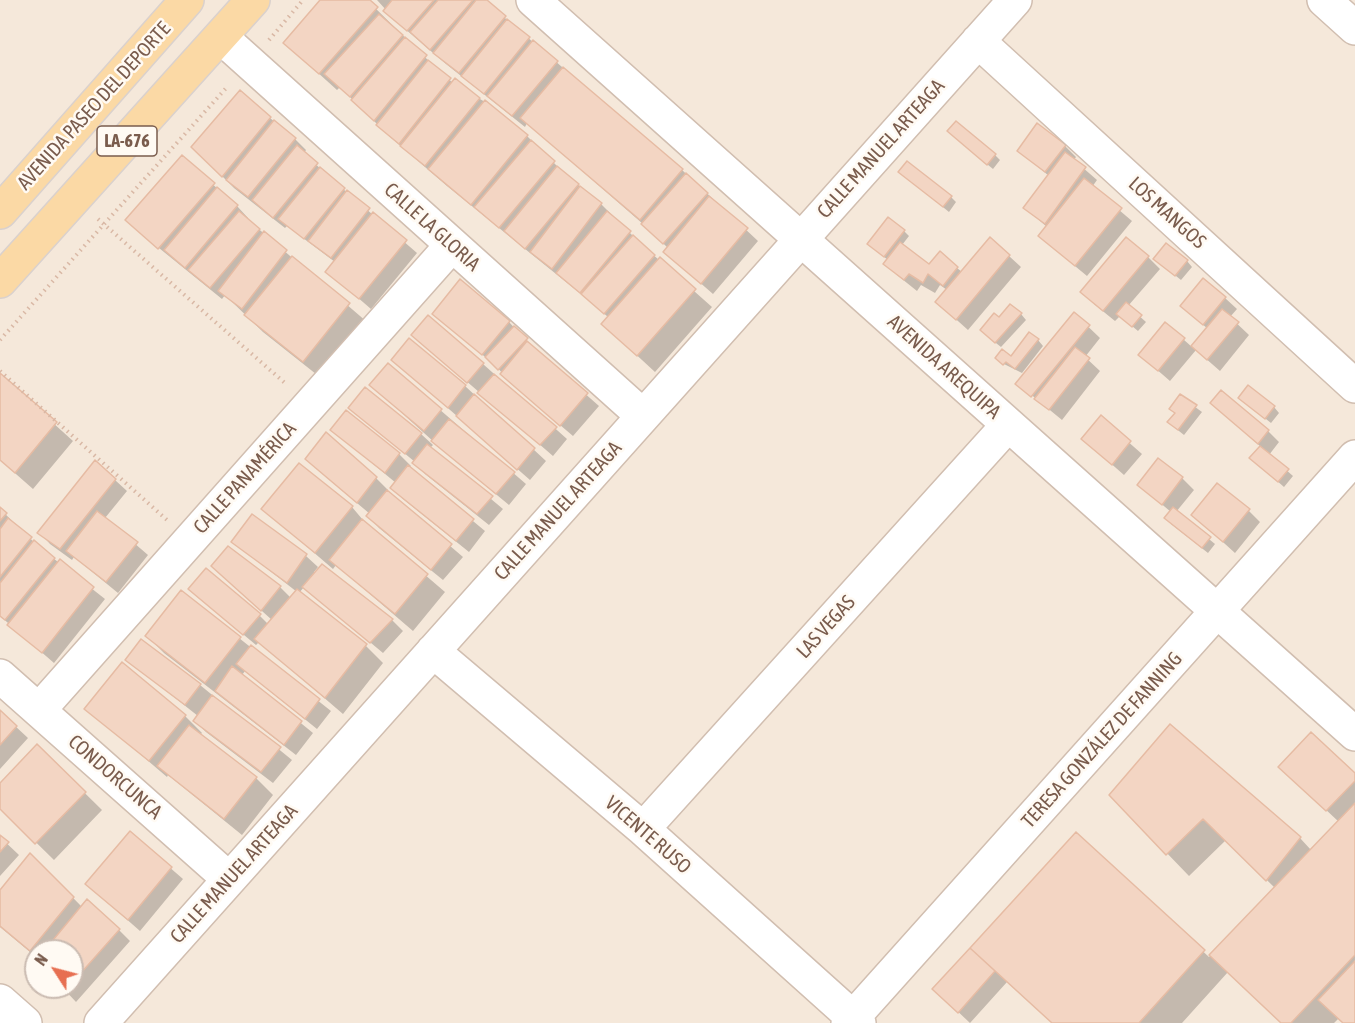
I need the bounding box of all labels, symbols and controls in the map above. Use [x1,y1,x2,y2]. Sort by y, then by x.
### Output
street label: AVENIDA PASEO DEL DEPORTE [12,17,176,195]
street label: CALLE MANUEL ARTEAGA [812,75,950,223]
road number: LA-676 [97,126,157,156]
street label: LOS MANGOS [1123,172,1211,254]
street label: CALLE LA GLORIA [379,178,485,276]
street label: AVENIDA AREQUIPA [882,310,1006,424]
street label: CALLE PANAMÉRICA [189,417,301,539]
street label: CALLE MANUEL ARTEAGA [489,437,627,585]
street label: LAS VEGAS [792,591,860,663]
street label: TERESA GONZÁLEZ DE FANNING [1017,647,1187,833]
street label: CONDORCUNCA [63,730,167,824]
street label: VICENTE RUSO [600,791,696,879]
street label: CALLE MANUEL ARTEAGA [165,800,303,948]
north arrow [24,939,84,999]
text: N [31,950,51,969]

